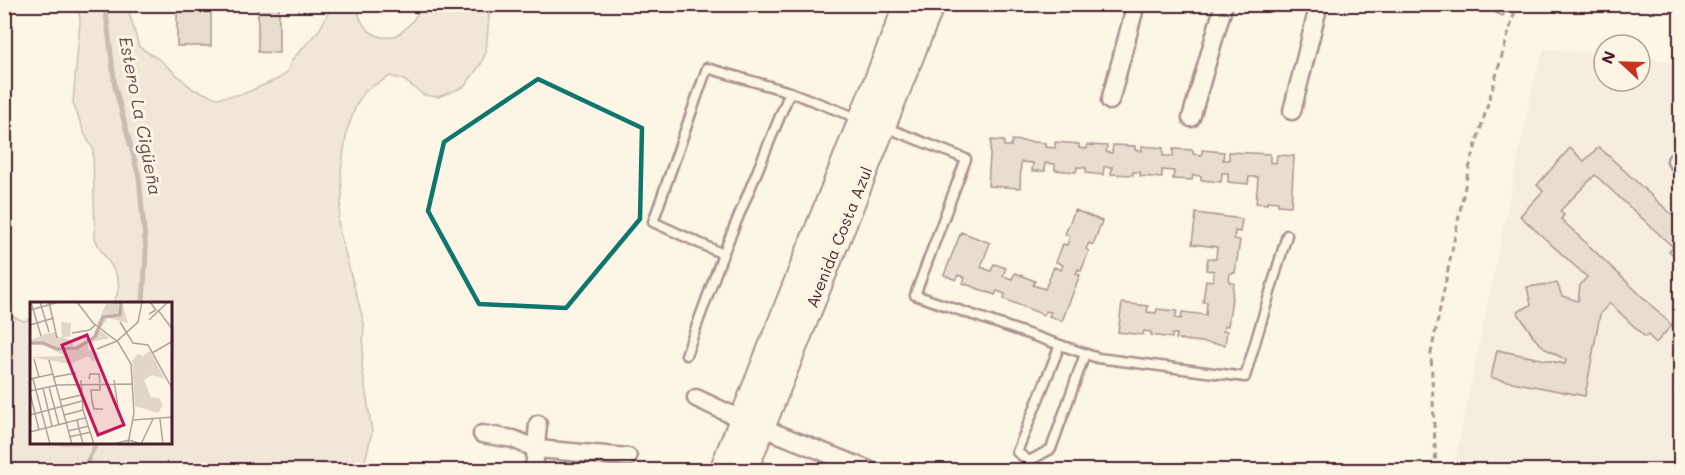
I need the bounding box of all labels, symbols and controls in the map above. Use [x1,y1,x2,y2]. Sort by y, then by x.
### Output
north arrow [1592,33,1652,93]
water label: Estero La Cigüeña [114,34,168,197]
text: N [1596,48,1620,67]
street label: Avenida Costa Azul [801,163,876,310]
inset map [30,302,172,445]

